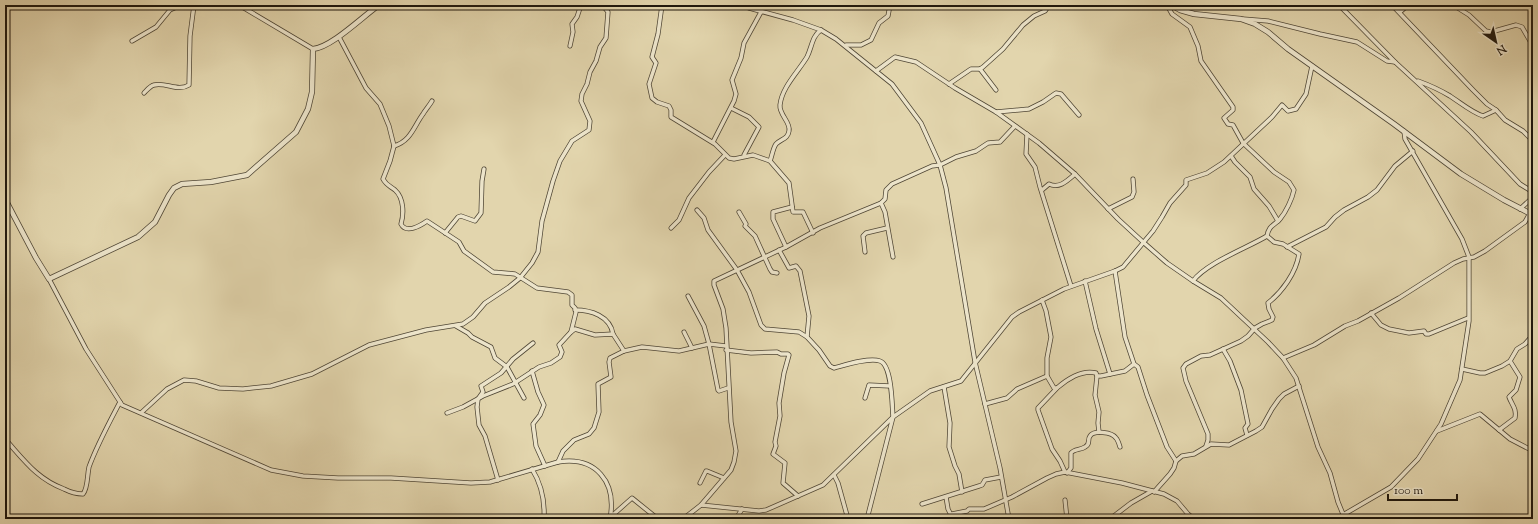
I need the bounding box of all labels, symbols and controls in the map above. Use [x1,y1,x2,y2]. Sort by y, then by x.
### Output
north arrow [1476,22,1516,62]
text: N [1493,40,1510,59]
scale bar [1388,476,1457,502]
text: 100 m [1394,482,1423,500]

